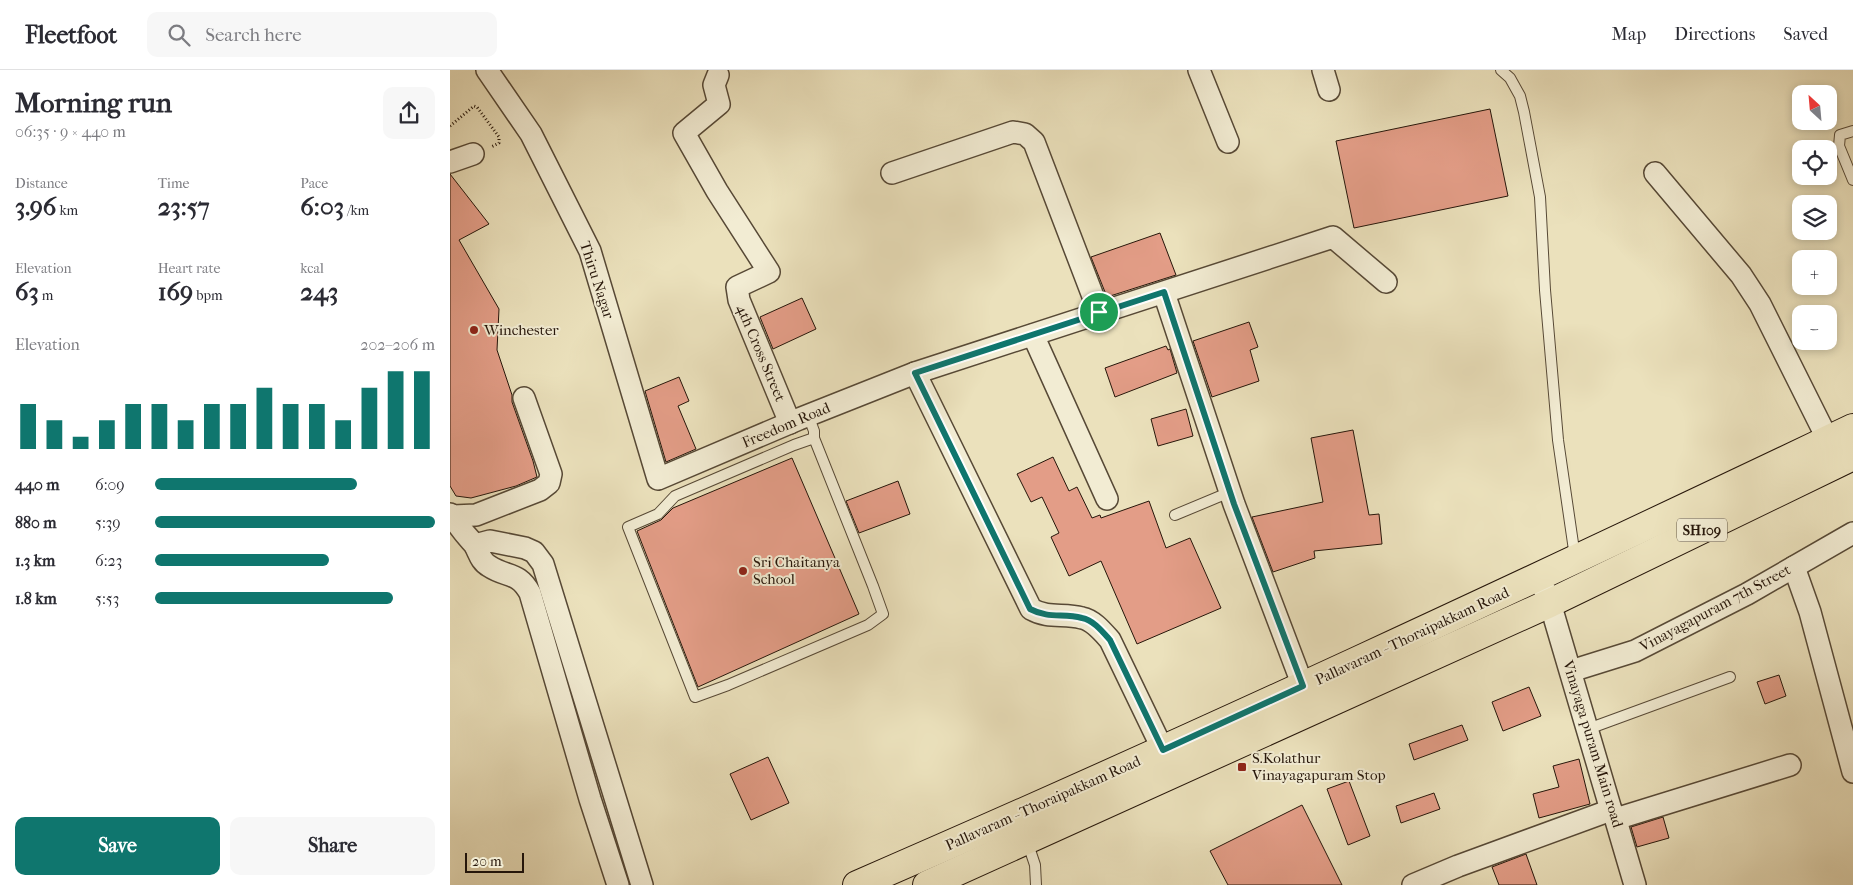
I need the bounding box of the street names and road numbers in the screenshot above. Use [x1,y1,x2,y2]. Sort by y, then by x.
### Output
street label: Thiru Nagar [576,239,618,322]
street label: 4th Cross Street [732,302,790,405]
street label: Freedom Road [739,398,834,452]
road number: SH109 [1677,518,1727,542]
street label: Vinayagapuram 7th Street [1635,560,1794,656]
street label: Pallavaram - Thoraipakkam Road [1312,583,1513,689]
street label: Vinayaga puram Main road [1559,657,1627,831]
street label: Pallavaram - Thoraipakkam Road [943,751,1144,854]

